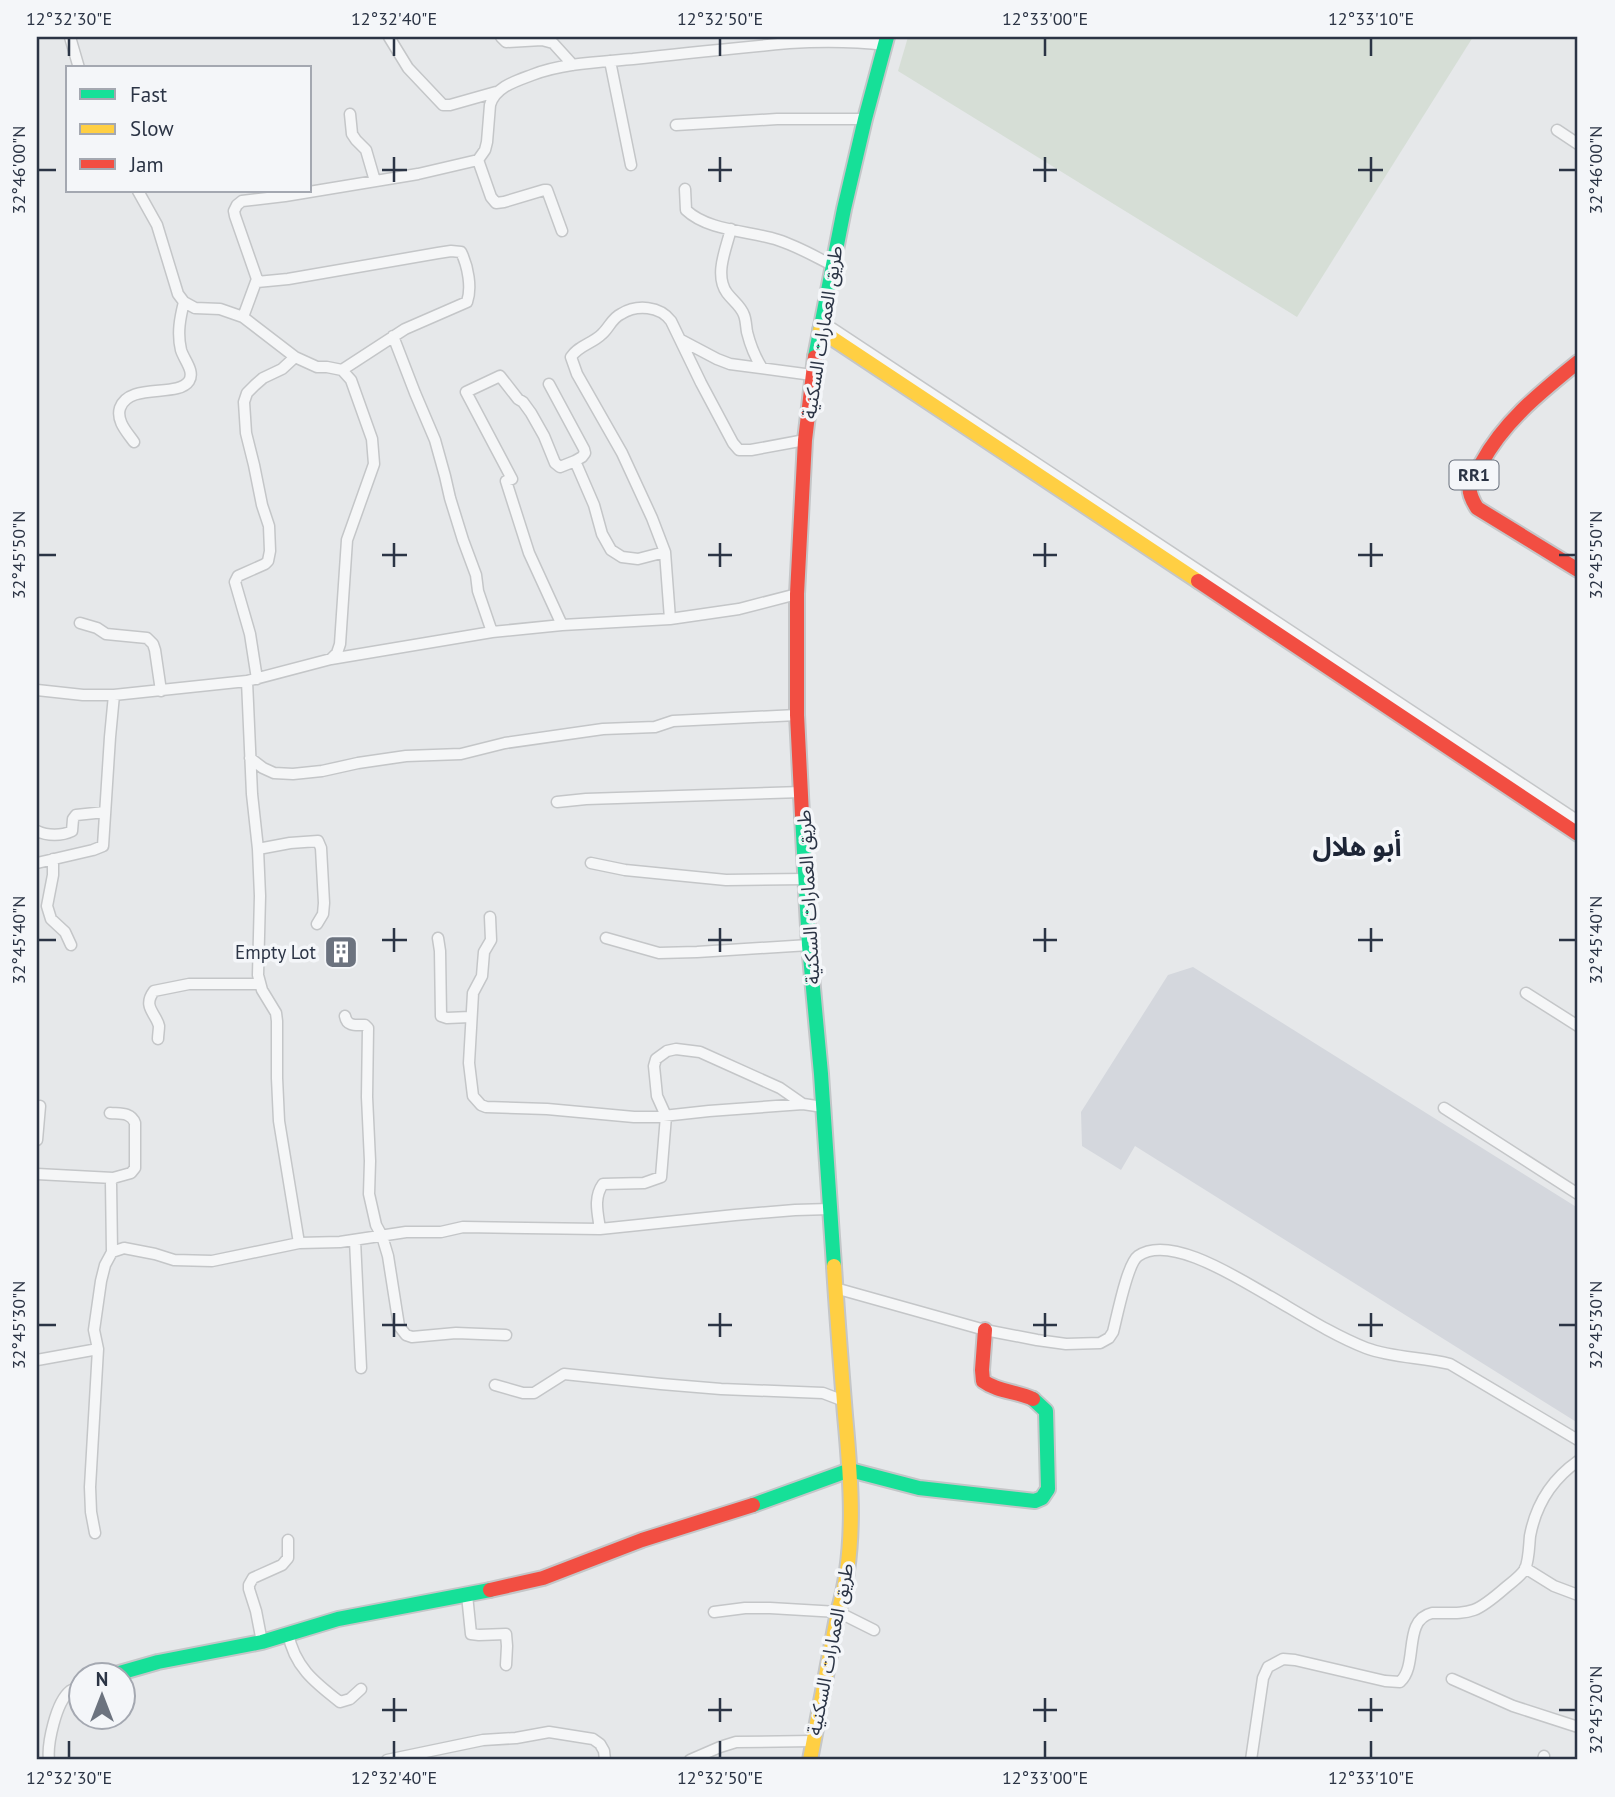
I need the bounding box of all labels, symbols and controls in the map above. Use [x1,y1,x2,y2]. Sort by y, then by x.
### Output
text: 12°32'30"E [26,7,112,30]
text: 12°32'40"E [351,7,437,30]
text: 12°32'50"E [677,7,763,30]
text: 12°33'00"E [1002,7,1088,30]
text: 12°33'10"E [1328,7,1414,30]
legend [66,66,312,192]
text: Fast [130,81,167,108]
text: Slow [130,115,174,142]
text: 32°46'00"N [7,126,30,214]
text: 32°46'00"N [1584,126,1607,214]
text: Jam [129,151,164,178]
street label: طريق العمارات السكنية [796,244,848,420]
road number: RR1 [1450,461,1498,490]
text: 32°45'50"N [7,511,30,599]
text: 32°45'50"N [1584,511,1607,599]
street label: طريق العمارات السكنية [791,809,825,985]
district label: أبو هلال [1312,830,1402,863]
text: 32°45'40"N [7,896,30,984]
text: 32°45'40"N [1584,896,1607,984]
building icon: Empty Lot [322,933,360,971]
place label: Empty Lot [235,940,317,964]
text: 32°45'30"N [7,1281,30,1369]
text: 32°45'30"N [1584,1281,1607,1369]
street label: طريق العمارات السكنية [802,1561,858,1737]
north arrow [66,1660,136,1730]
text: 32°45'20"N [1584,1666,1607,1754]
text: N [96,1667,108,1691]
text: 12°32'30"E [26,1766,112,1789]
text: 12°32'40"E [351,1766,437,1789]
text: 12°32'50"E [677,1766,763,1789]
text: 12°33'00"E [1002,1766,1088,1789]
text: 12°33'10"E [1328,1766,1414,1789]

